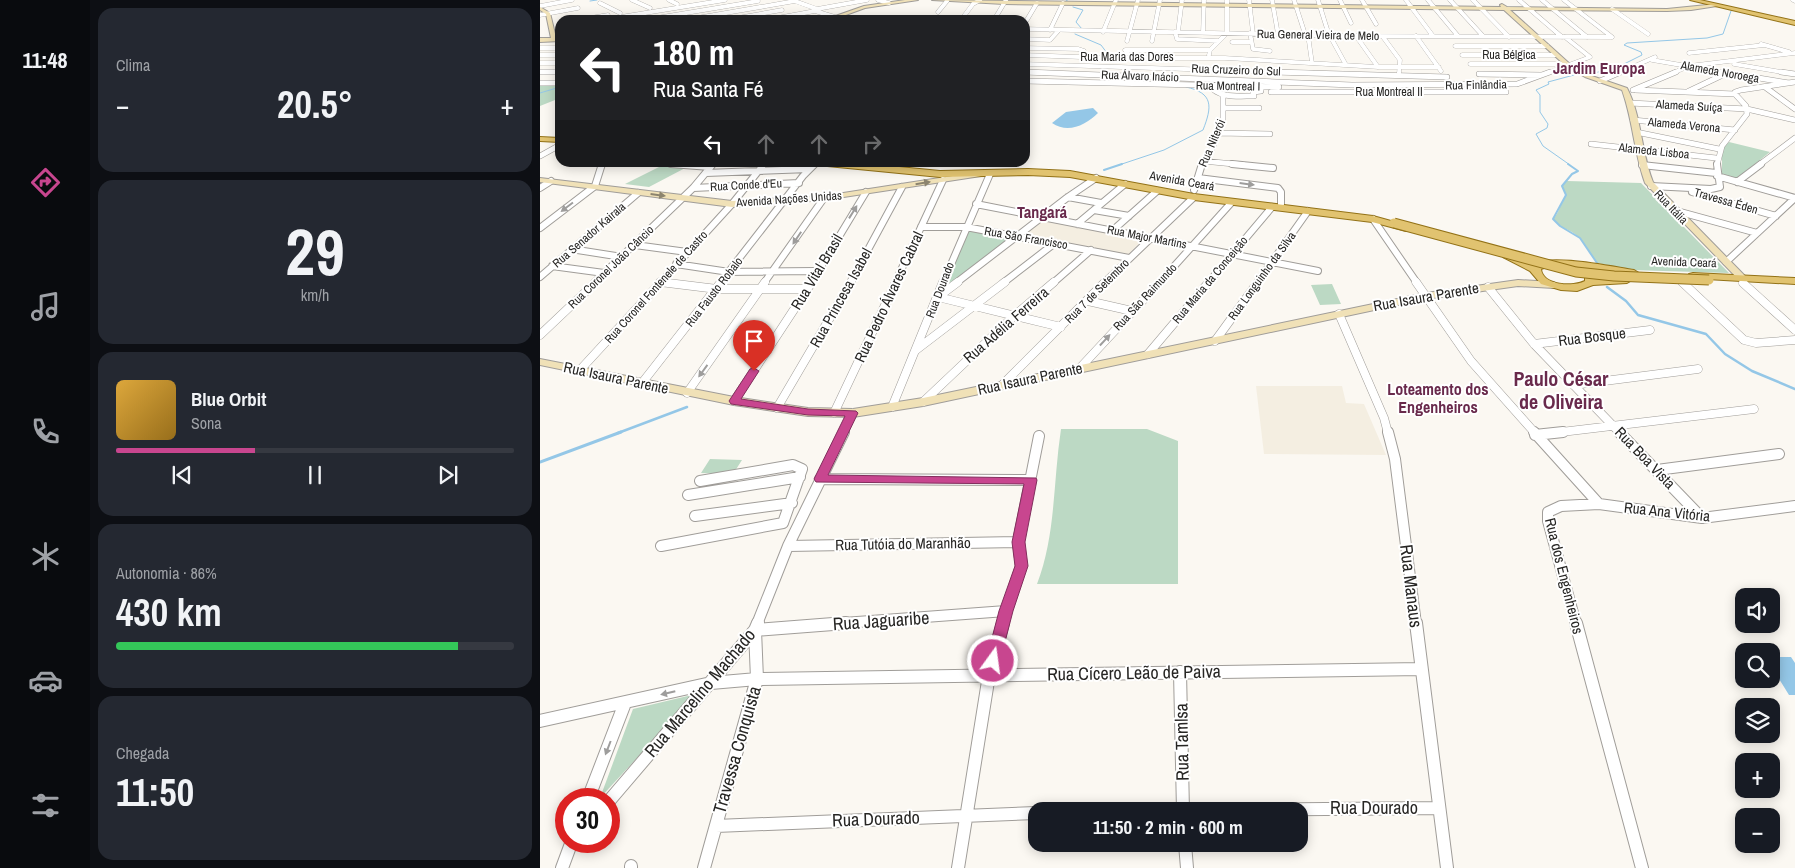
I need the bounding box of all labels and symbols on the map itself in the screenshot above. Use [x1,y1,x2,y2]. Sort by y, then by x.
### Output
street label: Rua General Vieira de Melo [1257,26,1379,44]
street label: Rua Bélgica [1482,47,1536,63]
street label: Rua Maria das Dores [1080,49,1174,65]
district label: Jardim Europa [1553,57,1646,79]
street label: Alameda Noroega [1679,57,1761,87]
street label: Rua Cruzeiro do Sul [1191,60,1281,80]
street label: Rua Álvaro Inácio [1101,67,1179,85]
street label: Rua Finlândia [1445,76,1508,94]
street label: Rua Montreal I [1196,77,1260,95]
street label: Rua Montreal II [1355,84,1423,100]
street label: Alameda Suíça [1654,96,1723,116]
street label: Alameda Verona [1646,114,1721,136]
street label: Rua Niterói [1195,117,1229,169]
street label: Alameda Lisboa [1617,139,1691,163]
street label: Avenida Ceará [1147,167,1216,195]
street label: Rua Conde d'Eu [710,175,782,195]
one-way arrow [916,179,932,187]
one-way arrow [1239,180,1255,188]
street label: Travessa Éden [1692,184,1760,218]
street label: Rua Itália [1651,186,1692,228]
street label: Avenida Nações Unidas [735,187,842,211]
one-way arrow [650,191,666,199]
street label: Rua Senador Kairala [549,198,629,271]
district label: Tangará [1017,201,1068,223]
one-way arrow [560,202,574,212]
one-way arrow [849,205,858,218]
street label: Rua Major Martins [1106,221,1188,253]
street label: Rua Coronel João Câncio [565,222,657,312]
street label: Rua São Francisco [983,223,1069,253]
street label: Rua Coronel Fontenele de Castro [601,227,711,347]
street label: Rua Pedro Álvares Cabral [849,228,928,366]
street label: Rua Longuinho da Silva [1224,228,1300,323]
street label: Rua Vital Brasil [786,230,848,314]
one-way arrow [792,232,802,245]
street label: Rua Maria da Conceição [1169,233,1251,327]
street label: Rua Princesa Isabel [805,244,877,351]
street label: Avenida Ceará [1650,253,1718,271]
street label: Rua Fausto Robalo [682,254,746,330]
street label: Rua 7 de Setembro [1061,255,1133,327]
street label: Rua Dourado [922,260,958,320]
street label: Rua São Raimundo [1110,260,1180,334]
street label: Rua Isaura Parente [1372,277,1480,316]
street label: Rua Adélia Ferreira [959,282,1053,368]
pin [733,320,775,371]
street label: Rua Bosque [1557,322,1627,351]
one-way arrow [1099,335,1111,347]
street label: Rua Isaura Parente [562,356,671,399]
street label: Rua Isaura Parente [976,357,1084,400]
one-way arrow [698,364,708,378]
district label: Paulo César de Oliveira [1514,365,1609,415]
district label: Loteamento dos Engenheiros [1387,378,1489,418]
street label: Rua Boa Vista [1610,422,1680,494]
street label: Rua Ana Vitória [1623,497,1711,526]
street label: Rua dos Engenheiros [1540,516,1589,636]
street label: Rua Tutóia do Maranhão [835,532,971,555]
street label: Rua Manaus [1394,543,1429,629]
street label: Rua Jaguaribe [832,605,930,636]
street label: Rua Marcelino Machado [638,623,761,762]
position arrow [966,634,1018,686]
street label: Rua Cícero Leão de Paiva [1047,658,1221,687]
street label: Travessa Conquista [706,683,767,817]
one-way arrow [661,689,676,697]
street label: Rua Tamlsa [1168,703,1195,781]
one-way arrow [604,741,612,756]
speed limit sign: 30 [555,788,620,853]
street label: Rua Dourado [1330,795,1418,820]
street label: Rua Dourado [832,804,920,833]

